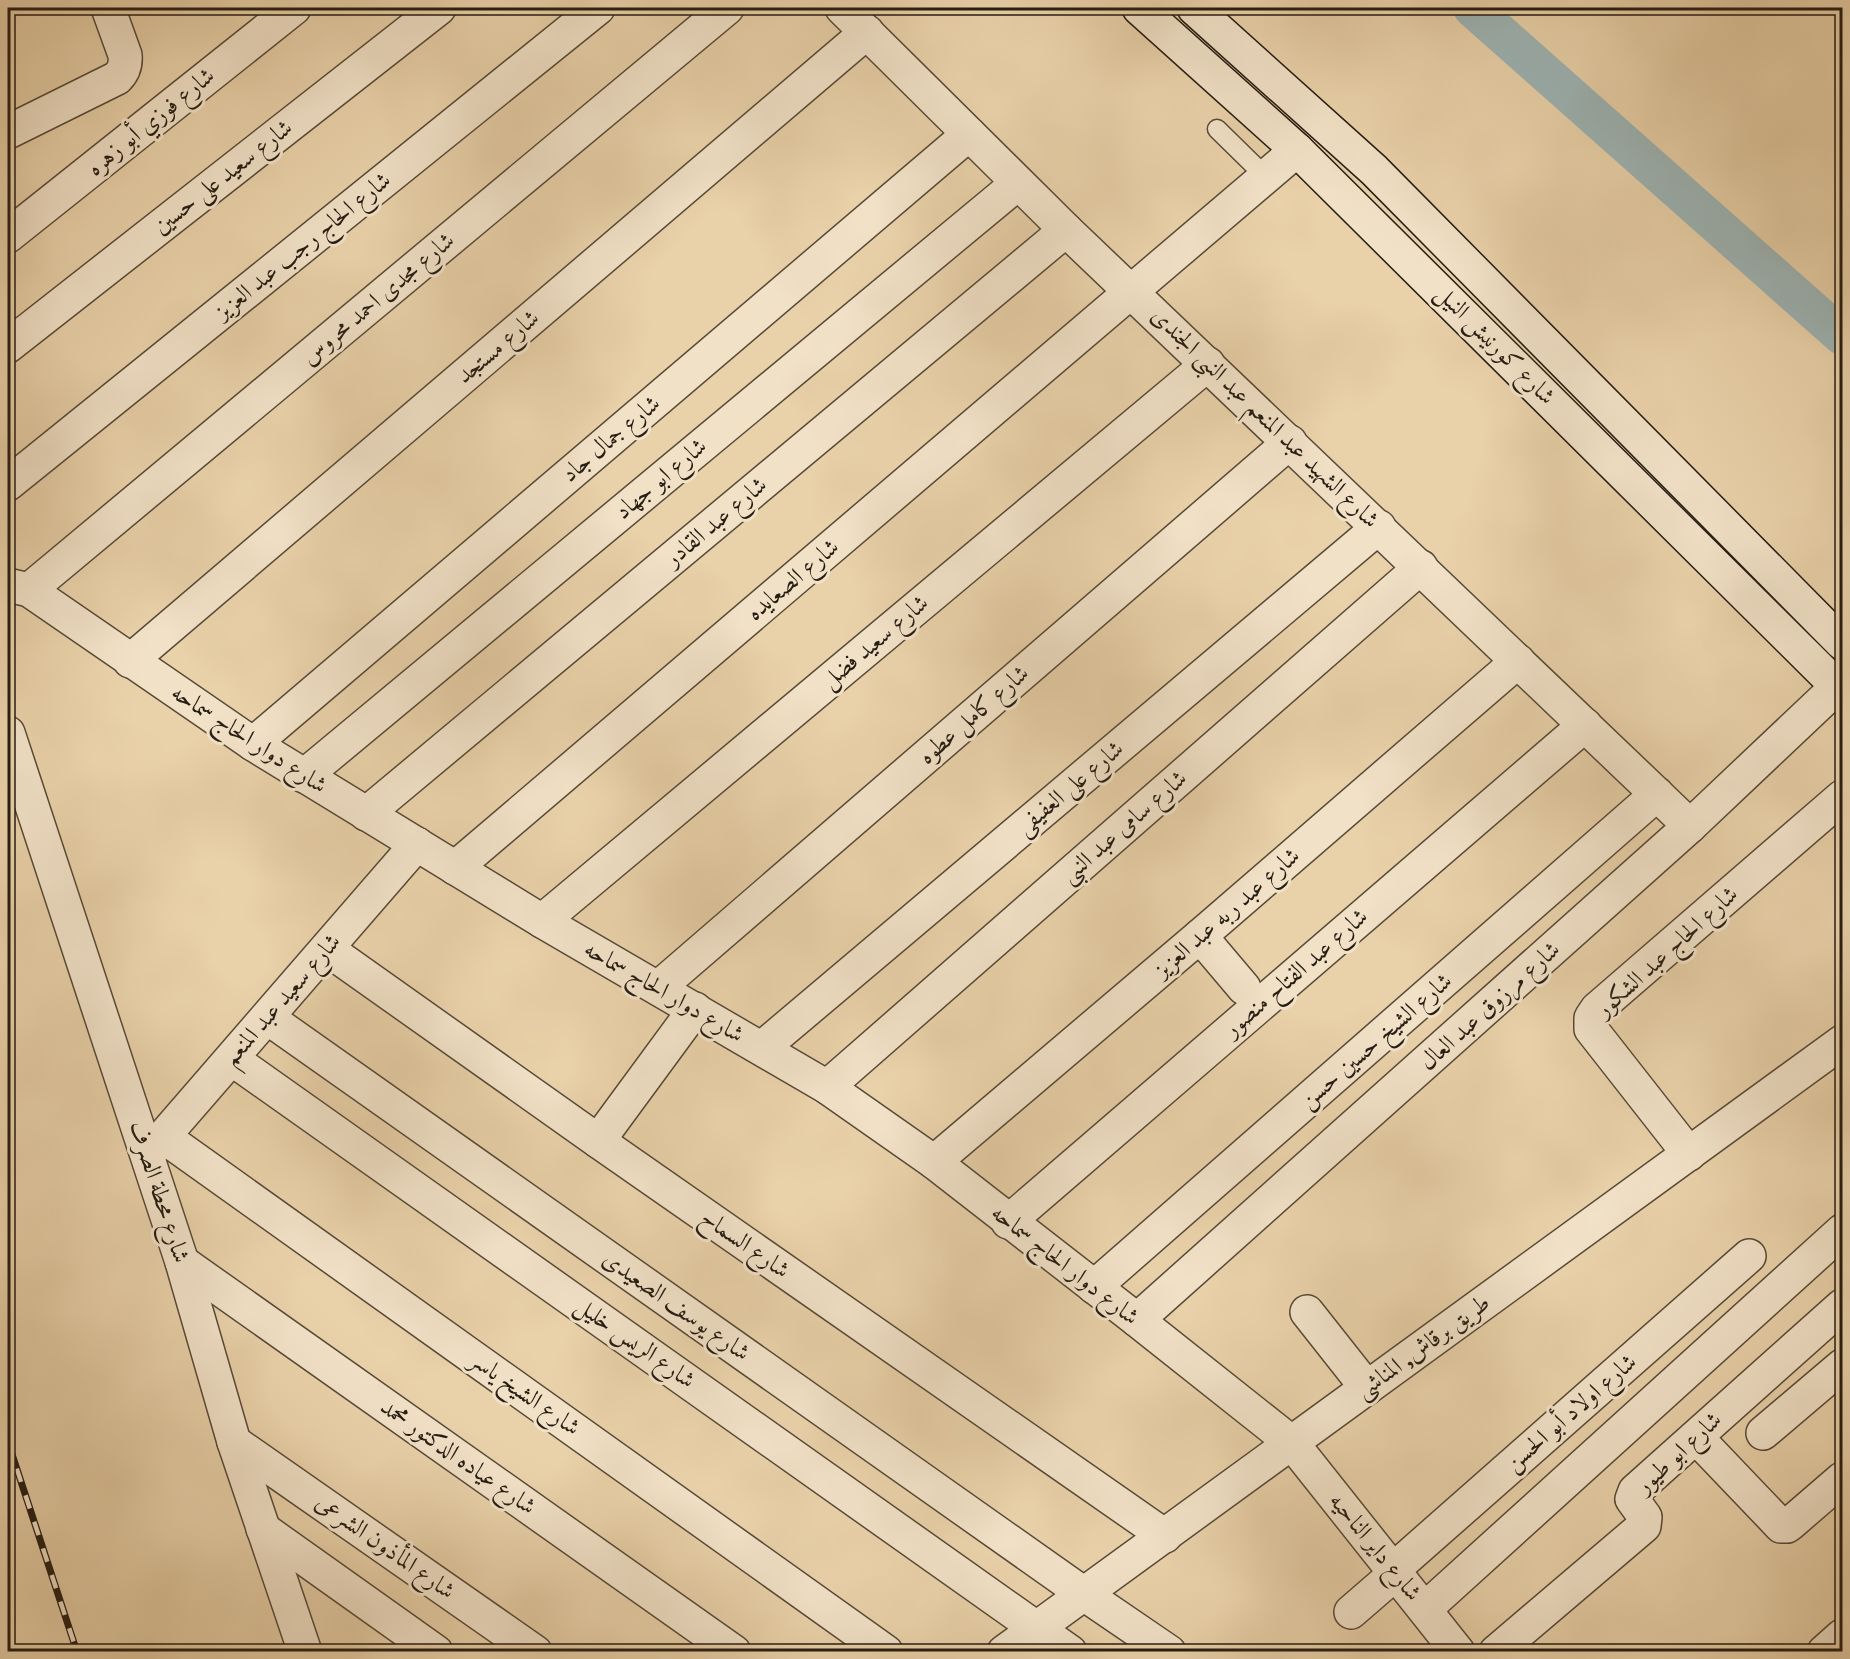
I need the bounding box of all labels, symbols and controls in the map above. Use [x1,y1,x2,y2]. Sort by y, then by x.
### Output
street label: شارع فوزي أبو زهره [79,59,224,186]
street label: شارع سعيد على حسين [147,113,302,244]
street label: شارع الحاج رجب عبد العزيز [206,165,401,332]
street label: شارع مجدى احمد محروس [295,226,464,375]
street label: شارع كورنيش النيل [1426,278,1562,414]
street label: شارع الشهيد عبد المنعم عبد النبى الجندى [1140,301,1385,539]
street label: شارع مستجد [450,303,548,394]
street label: شارع جمال جاد [555,389,669,492]
street label: شارع ابو جهاد [609,432,716,529]
street label: شارع عبد القادر [657,470,776,578]
street label: شارع الصعايده [740,532,848,631]
street label: شارع سعيد فضل [815,588,938,699]
street label: شارع كامل عطوه [912,659,1038,774]
street label: شارع دوار الحاج سماحه [163,677,333,805]
street label: شارع على العفيفى [1010,734,1133,845]
street label: شارع سامى عبد النبى [1054,764,1196,893]
street label: شارع عبد ربه عبد العزيز [1145,841,1309,990]
street label: شارع الحاج عبد الشكور [1588,880,1748,1029]
street label: شارع عبد الفتاح منصور [1216,902,1378,1049]
street label: شارع سعيد عبد المنعم [216,927,352,1076]
street label: شارع دوار الحاج سماحه [576,934,749,1054]
street label: شارع مرزوق عبد العال [1413,935,1569,1080]
street label: شارع الشيخ حسين حسن [1293,966,1462,1119]
street label: شارع محطة الصرف [118,1117,196,1268]
street label: شارع دوار الحاج سماحه [982,1198,1145,1336]
street label: شارع السماح [692,1202,796,1290]
street label: شارع يوسف الصعيدى [594,1244,756,1371]
street label: طريق برقاش, المناشى [1350,1288,1497,1407]
street label: شارع الريس خليل [567,1290,701,1399]
street label: شارع الشيخ ياسر [459,1343,586,1447]
street label: شارع اولاد أبو الحسن [1497,1345,1646,1482]
street label: شارع عياده الدكتور محمد [372,1392,542,1525]
street label: شارع ابو طيور [1628,1405,1731,1505]
street label: شارع المأذون الشرعى [307,1485,463,1610]
street label: شارع داير الناحيه [1319,1487,1428,1610]

